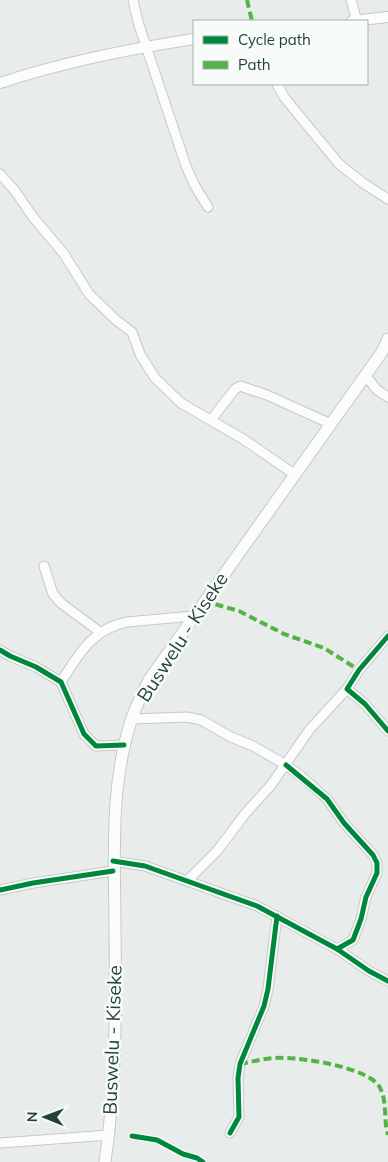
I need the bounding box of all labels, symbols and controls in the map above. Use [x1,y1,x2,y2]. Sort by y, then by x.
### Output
legend [193,20,368,85]
text: Cycle path [238,30,311,49]
text: Path [238,55,270,74]
street label: Buswelu - Kiseke [131,568,233,706]
street label: Buswelu - Kiseke [97,965,127,1115]
north arrow [20,1092,70,1142]
text: N [23,1111,41,1122]

